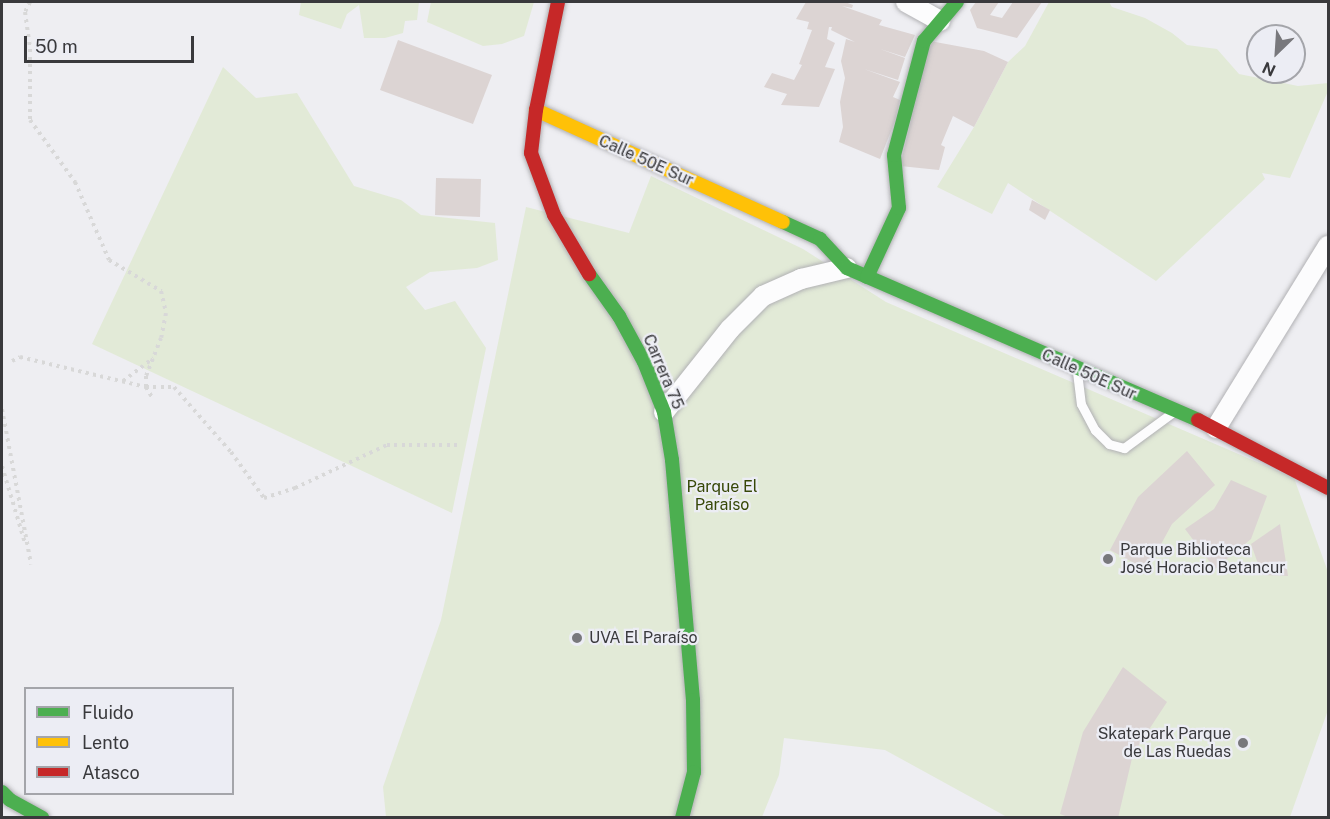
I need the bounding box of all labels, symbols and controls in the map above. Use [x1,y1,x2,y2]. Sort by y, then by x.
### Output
scale bar [27,24,196,62]
north arrow [1246,24,1306,84]
text: 50 m [35,36,78,57]
text: N [1259,58,1279,80]
street label: Calle 50E Sur [596,131,696,191]
street label: Carrera 75 [639,332,687,412]
street label: Calle 50E Sur [1039,345,1139,405]
park label: Parque El Paraíso [686,477,758,515]
place label: Parque Biblioteca José Horacio Betancur [1120,540,1286,578]
marker: Parque Biblioteca José Horacio Betancur [1101,552,1115,566]
place label: UVA El Paraíso [589,628,698,648]
marker: UVA El Paraíso [570,631,584,645]
legend [24,687,234,795]
text: Fluido [82,702,134,723]
place label: Skatepark Parque de Las Ruedas [1098,724,1231,762]
text: Lento [82,732,129,753]
marker: Skatepark Parque de Las Ruedas [1236,736,1250,750]
text: Atasco [82,762,140,783]

